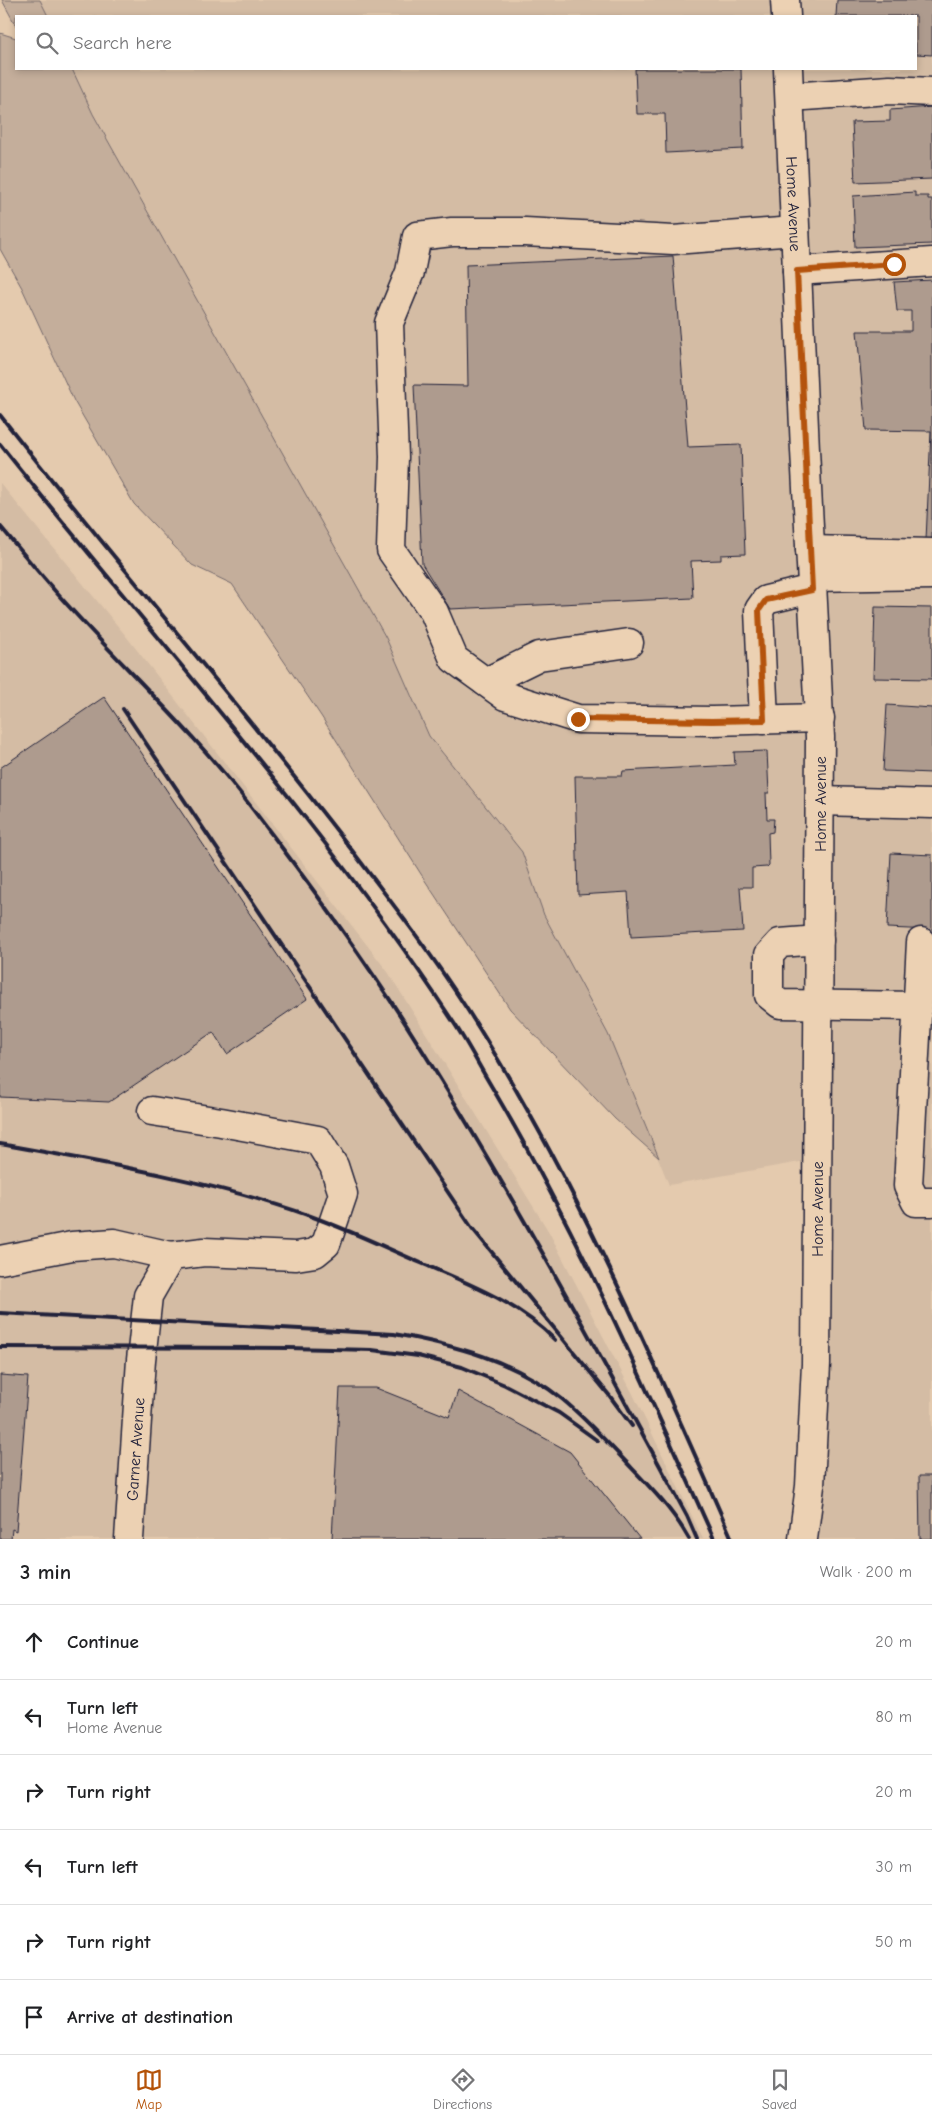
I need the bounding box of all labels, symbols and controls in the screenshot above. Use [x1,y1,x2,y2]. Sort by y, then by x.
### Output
search box [15,15,917,70]
icon: search [33,29,61,57]
text: Search here [73,32,172,54]
street label: Home Avenue [782,156,804,252]
route start [883,253,906,276]
route end [567,708,590,731]
street label: Home Avenue [812,756,830,852]
street label: Home Avenue [809,1161,827,1257]
street label: Garner Avenue [124,1397,148,1501]
text: 3 min [20,1560,71,1584]
text: Walk · 200 m [820,1563,912,1581]
icon: ahead [20,1628,48,1656]
text: Continue [67,1631,139,1653]
text: 20 m [875,1633,912,1651]
text: Turn left [67,1697,138,1719]
icon: left [20,1703,48,1731]
text: 80 m [875,1708,912,1726]
text: Home Avenue [67,1719,162,1737]
icon: right [20,1778,48,1806]
text: Turn right [67,1781,151,1803]
text: 20 m [875,1783,912,1801]
icon: left [20,1853,48,1881]
text: Turn left [67,1856,138,1878]
text: 30 m [876,1858,912,1876]
icon: right [20,1928,48,1956]
text: Turn right [67,1931,151,1953]
text: 50 m [875,1933,912,1951]
icon: arrive [20,2003,48,2031]
text: Arrive at destination [67,2006,233,2028]
tab: Map [135,2066,163,2113]
tab: Directions [433,2066,492,2113]
tab: Saved [762,2066,797,2113]

